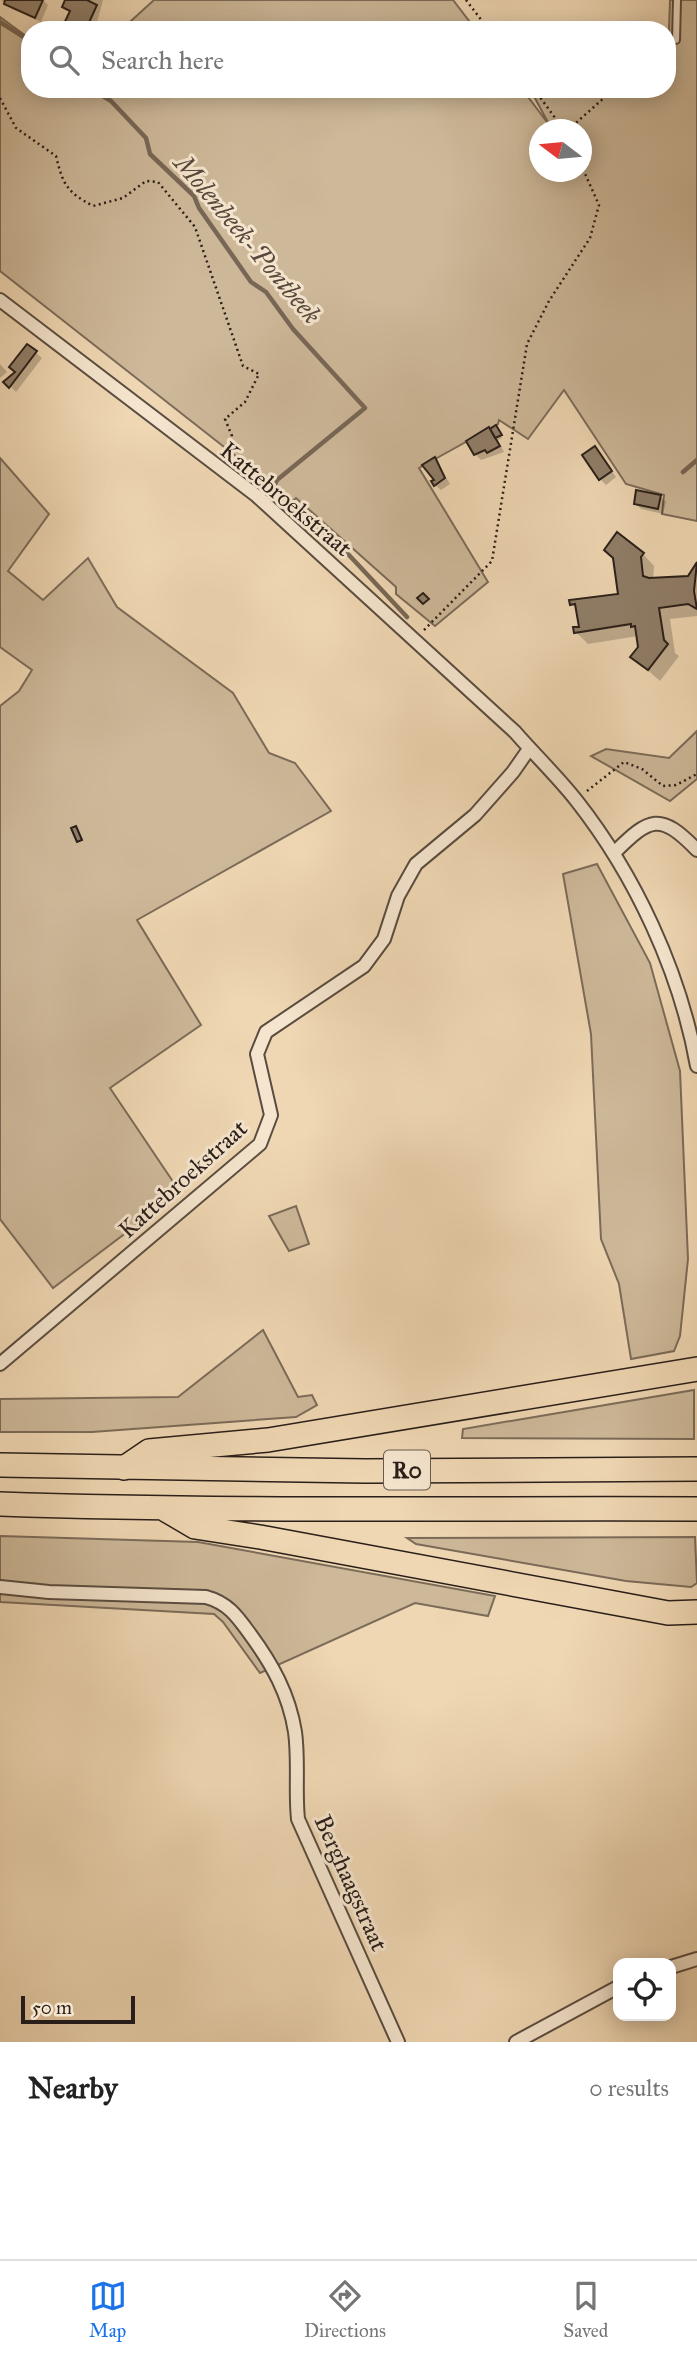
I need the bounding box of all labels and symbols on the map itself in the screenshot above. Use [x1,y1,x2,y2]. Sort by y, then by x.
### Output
north arrow [529,119,592,182]
water label: Molenbeek-Pontbeek [166,146,328,330]
street label: Kattebroekstraat [214,435,358,563]
street label: Kattebroekstraat [112,1113,254,1245]
road number: R0 [384,1450,430,1490]
street label: Berghaagstraat [308,1810,395,1956]
scale bar [21,1993,135,2025]

